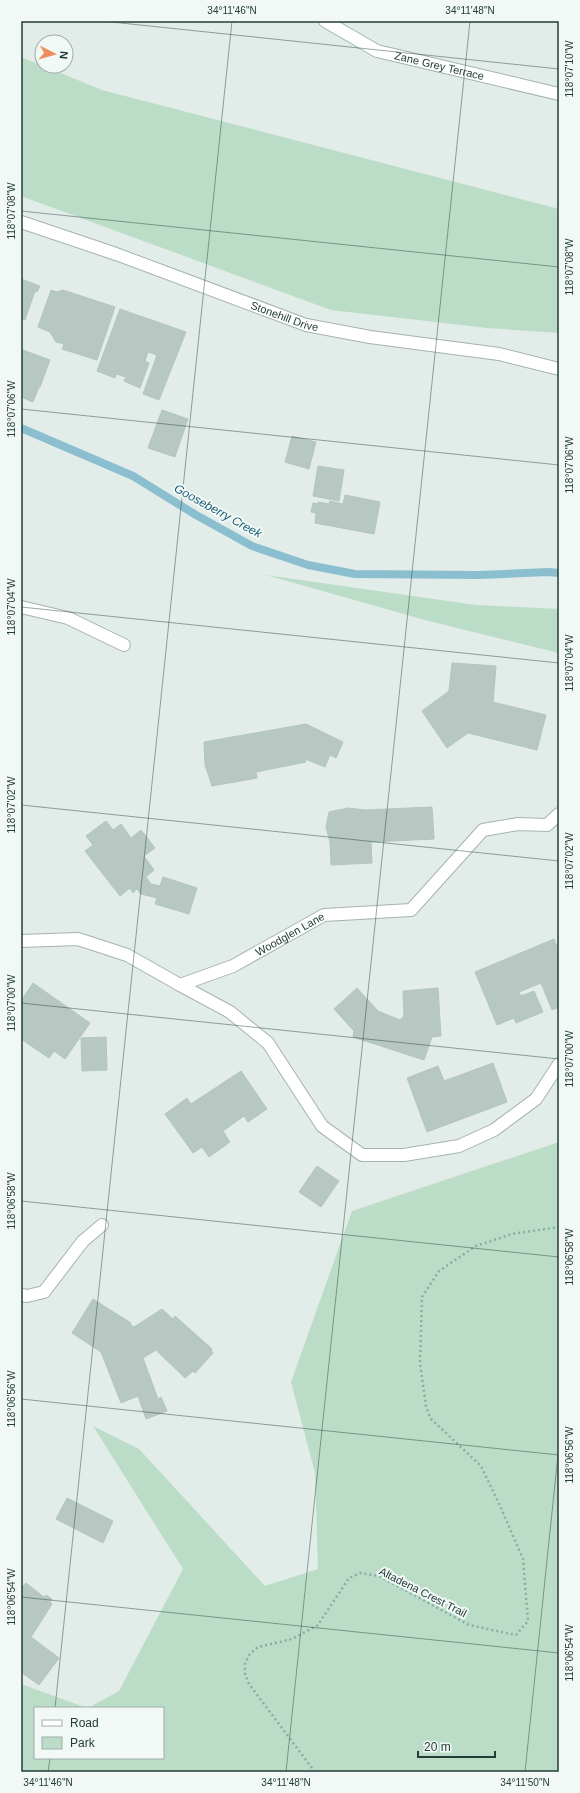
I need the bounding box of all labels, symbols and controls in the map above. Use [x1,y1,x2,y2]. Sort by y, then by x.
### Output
text: 34°11'46"N [207,5,257,16]
text: 34°11'48"N [445,5,495,16]
north arrow [34,34,74,74]
text: 118°07'10"W [564,40,575,98]
street label: Zane Grey Terrace [393,49,485,82]
text: N [58,50,70,60]
text: 118°07'08"W [6,182,17,240]
text: 118°07'08"W [564,238,575,296]
street label: Stonehill Drive [249,299,319,333]
text: 118°07'06"W [6,380,17,438]
text: 118°07'06"W [564,436,575,494]
water label: Gooseberry Creek [172,481,265,541]
text: 118°07'04"W [6,578,17,636]
text: 118°07'04"W [564,634,575,692]
text: 118°07'02"W [6,776,17,834]
text: 118°07'02"W [564,832,575,890]
street label: Woodglen Lane [253,910,326,958]
text: 118°07'00"W [6,974,17,1032]
text: 118°07'00"W [564,1030,575,1088]
text: 118°06'58"W [6,1172,17,1230]
text: 118°06'58"W [564,1228,575,1286]
text: 118°06'56"W [6,1370,17,1428]
text: 118°06'56"W [564,1426,575,1484]
street label: Altadena Crest Trail [377,1565,469,1619]
text: 118°06'54"W [6,1568,17,1626]
text: 118°06'54"W [564,1624,575,1682]
legend [34,1707,164,1759]
text: Road [70,1716,99,1730]
scale bar [418,1733,495,1759]
text: Park [70,1736,96,1750]
text: 20 m [424,1740,451,1754]
text: 34°11'46"N [23,1777,73,1788]
text: 34°11'48"N [261,1777,311,1788]
text: 34°11'50"N [500,1777,550,1788]

